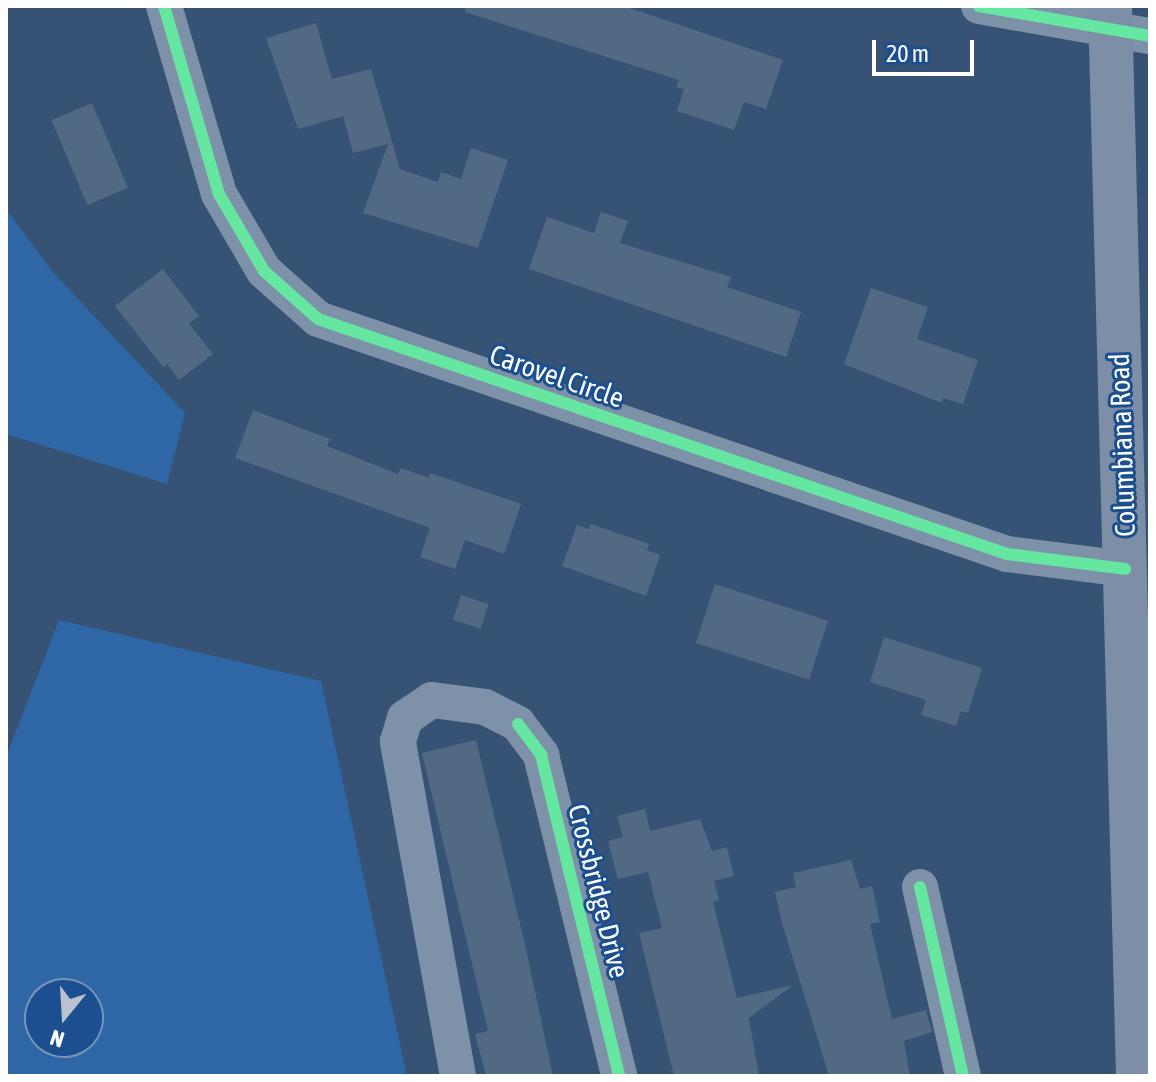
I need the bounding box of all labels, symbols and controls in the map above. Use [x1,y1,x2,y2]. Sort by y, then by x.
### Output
scale bar [876,24,978,74]
text: 20 m [886,40,929,67]
street label: Carovel Circle [486,337,628,415]
street label: Columbiana Road [1102,353,1142,537]
street label: Crossbridge Drive [561,801,637,981]
north arrow [24,978,104,1058]
text: N [47,1025,67,1053]

